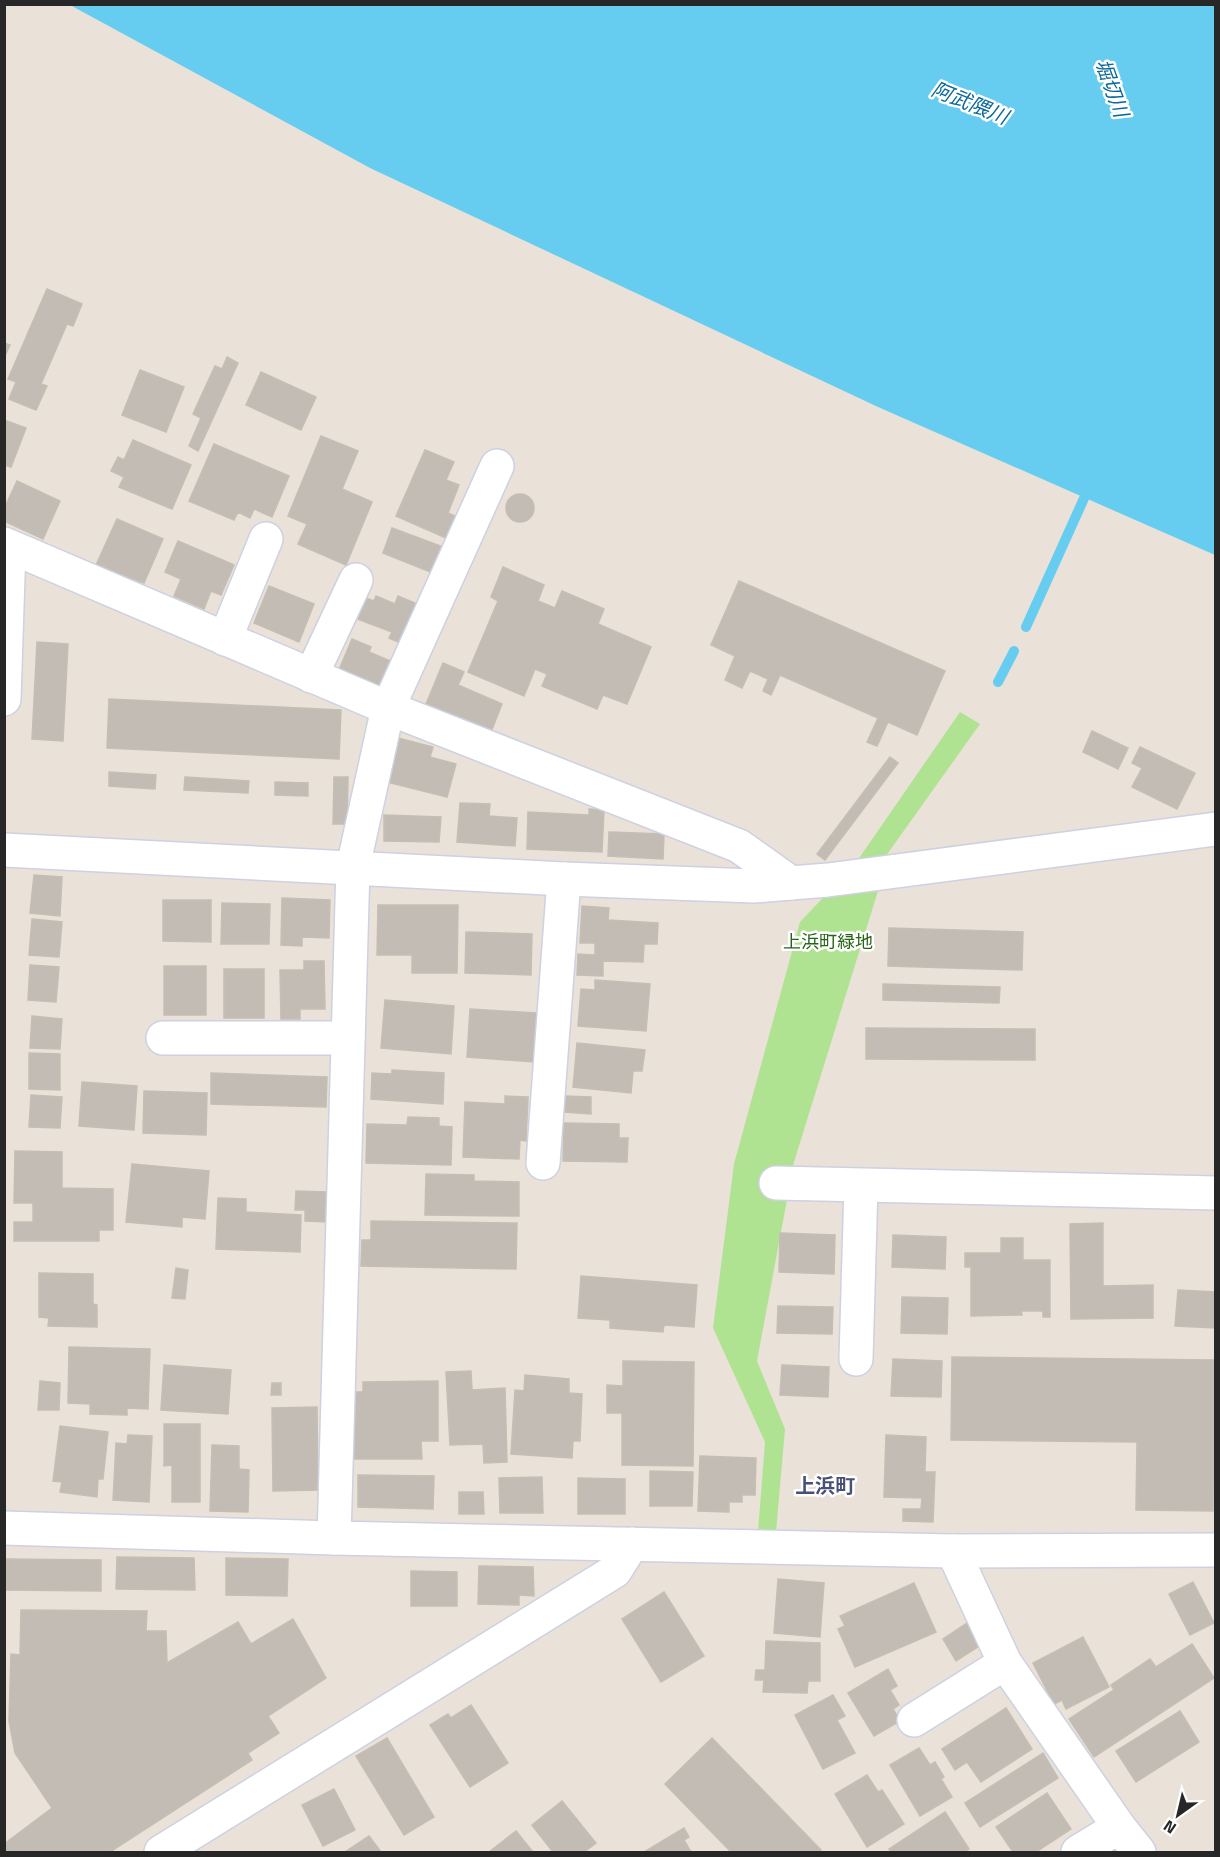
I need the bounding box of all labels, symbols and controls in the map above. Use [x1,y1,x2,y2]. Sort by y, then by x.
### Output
water label: 堀切川 [1088,54,1138,123]
water label: 阿武隈川 [927,73,1015,133]
park label: 上浜町緑地 [783,928,873,955]
district label: 上浜町 [795,1470,855,1501]
north arrow [1148,1785,1208,1845]
text: N [1158,1814,1181,1840]

